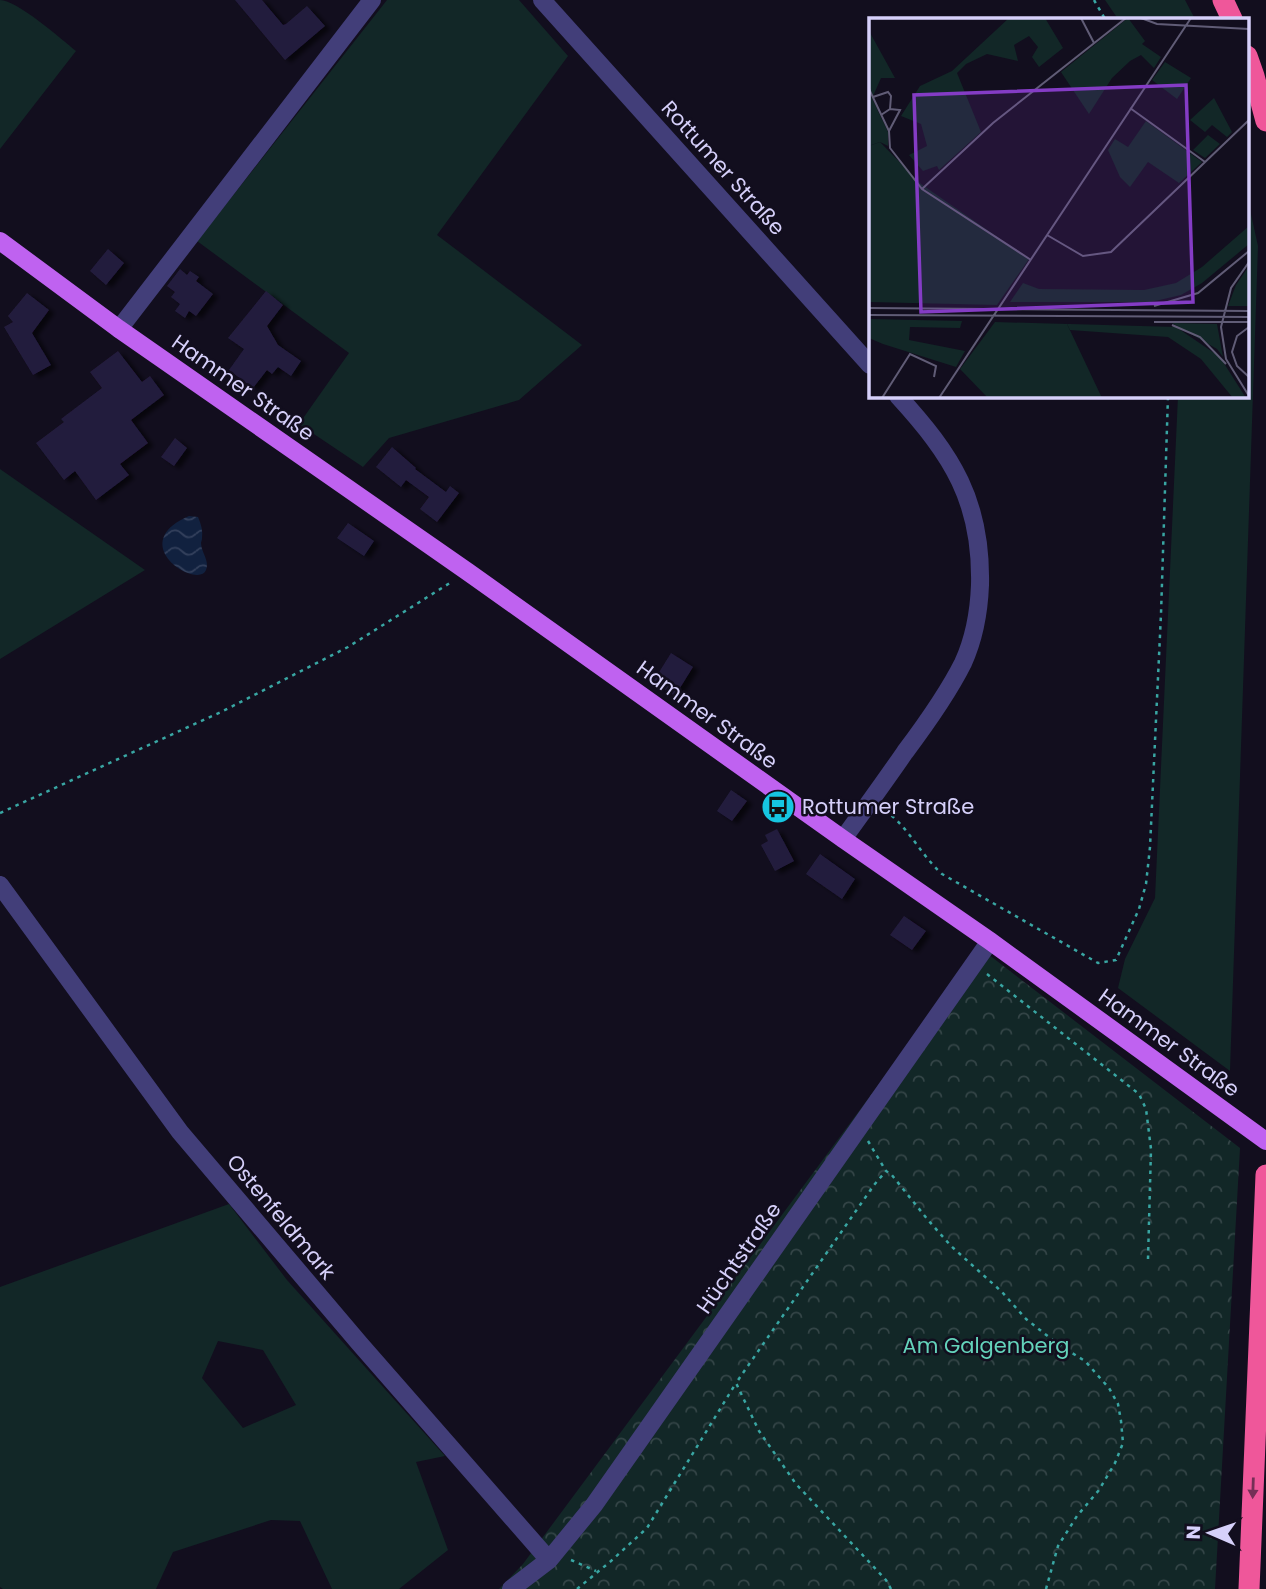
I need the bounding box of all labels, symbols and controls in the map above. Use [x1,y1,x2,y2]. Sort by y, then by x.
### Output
inset map [869,18,1248,397]
street label: Rottumer Straße [655,94,792,241]
street label: Hammer Straße [166,328,320,448]
street label: Hammer Straße [631,654,784,776]
bus stop icon: Rottumer Straße [759,788,797,826]
place label: Rottumer Straße [802,792,974,821]
street label: Hammer Straße [1093,982,1246,1104]
street label: Ostenfeldmark [220,1148,343,1286]
street label: Hüchtstraße [689,1196,788,1319]
park label: Am Galgenberg [903,1331,1070,1360]
one-way arrow [1247,1477,1258,1499]
north arrow [1175,1498,1245,1568]
text: N [1180,1525,1207,1540]

